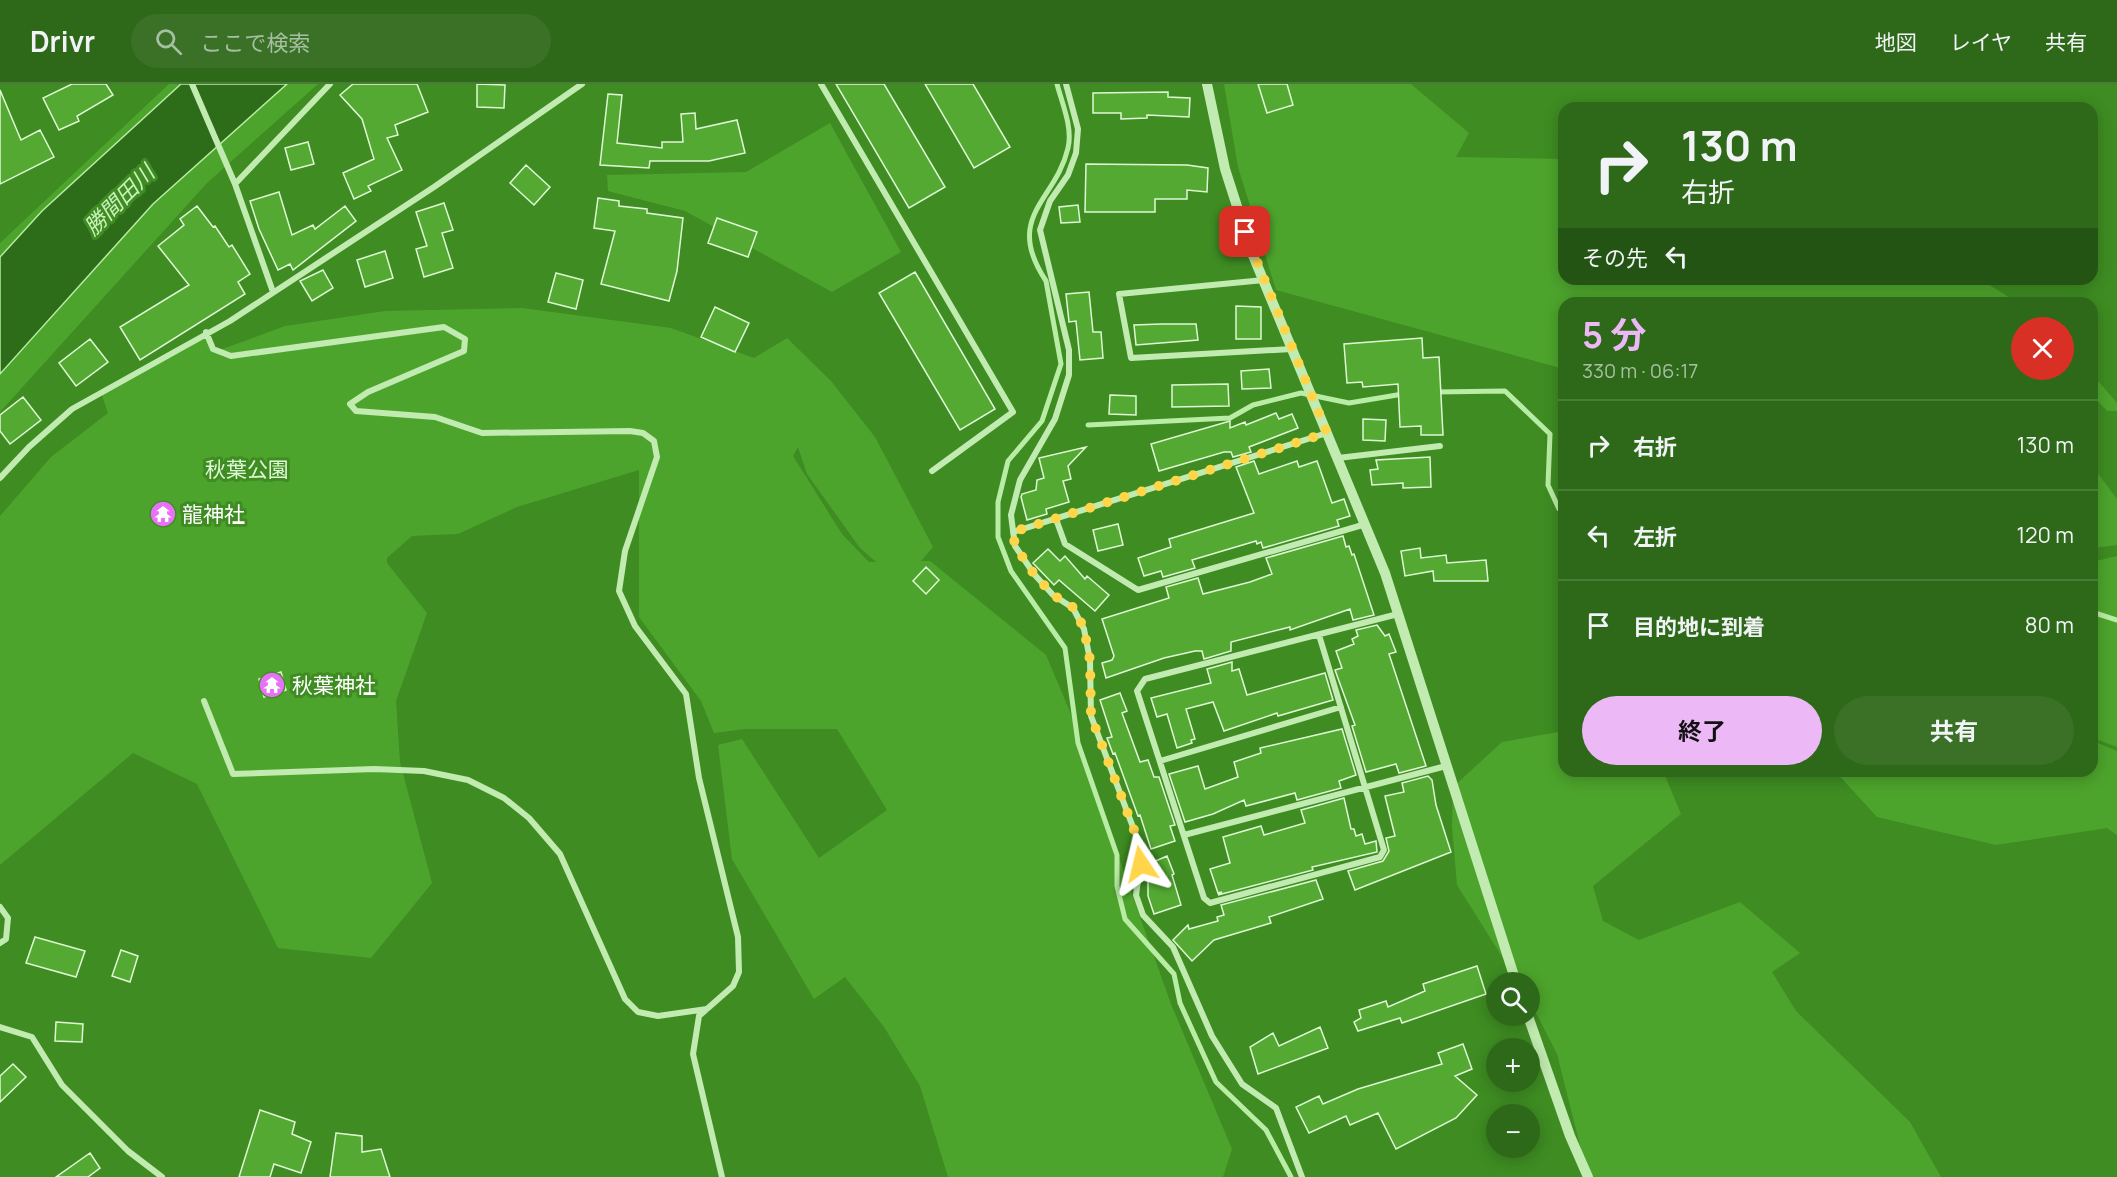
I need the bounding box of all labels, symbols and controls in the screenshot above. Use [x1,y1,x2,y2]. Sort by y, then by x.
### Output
search box [131,14,551,68]
text: Drivr [30,22,95,60]
icon: search [152,25,185,58]
text: ここで検索 [200,28,310,58]
text: 地図 [1875,28,1917,56]
text: レイヤ [1950,28,2012,56]
text: 共有 [2045,28,2087,56]
text: 130 m [1681,116,1798,174]
icon: right [1582,126,1660,204]
water label: 勝間田川 [77,157,162,242]
text: 右折 [1681,173,1735,210]
pin [1219,206,1270,257]
icon: arrive [1228,215,1261,248]
icon: left [1660,240,1693,273]
text: その先 [1582,243,1648,273]
text: 5 分 [1582,310,1646,359]
button: close [2011,317,2074,380]
text: 330 m · 06:17 [1582,357,1698,384]
icon: right [1582,429,1615,462]
text: 130 m [2017,430,2074,460]
text: 右折 [1633,432,1677,462]
park label: 秋葉公園 [205,455,289,483]
temple icon: 龍神社 [148,499,178,529]
place label: 龍神社 [182,500,245,528]
icon: left [1582,519,1615,552]
text: 120 m [2016,520,2074,550]
text: 左折 [1633,522,1677,552]
icon: arrive [1582,609,1615,642]
text: 80 m [2025,610,2074,640]
text: 目的地に到着 [1633,612,1765,642]
temple icon: 秋葉神社 [257,670,287,700]
place label: 秋葉神社 [292,671,376,699]
button: 終了 [1582,696,1822,765]
button: 共有 [1834,696,2074,765]
position arrow [1109,832,1173,896]
map controls [1486,972,1540,1158]
button: search [1486,972,1540,1026]
button: + [1486,1038,1540,1092]
button: − [1486,1104,1540,1158]

